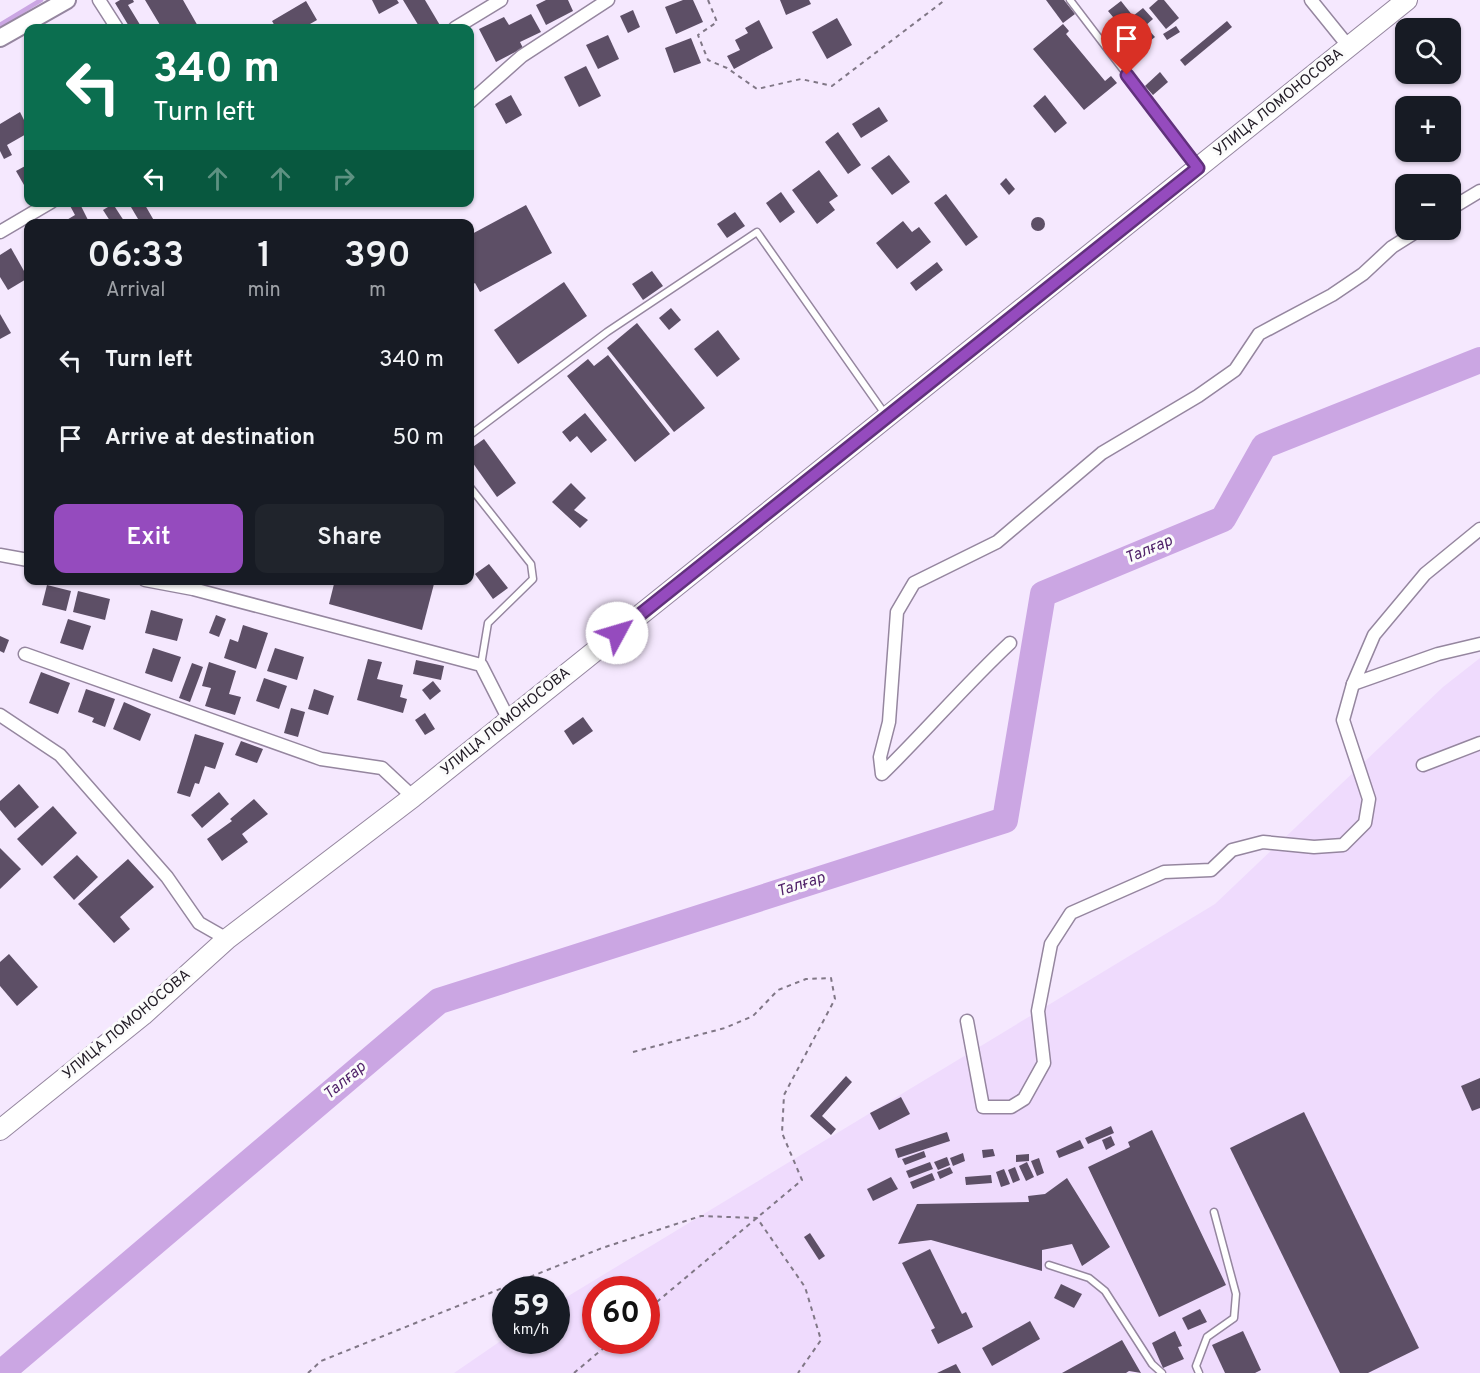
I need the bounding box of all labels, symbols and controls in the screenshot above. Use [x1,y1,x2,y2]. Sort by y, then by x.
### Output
pin [1101,13,1152,75]
map controls [1395,18,1461,240]
button: search [1395,18,1461,84]
icon: arrive [1110,22,1143,55]
text: 340 m [153,44,280,97]
street label: УЛИЦА ЛОМОНОСОВА [1210,45,1348,161]
icon: left [54,48,132,126]
text: Turn left [153,96,255,130]
button: + [1395,96,1461,162]
icon: left [138,162,171,195]
icon: ahead [201,162,234,195]
icon: ahead [264,162,297,195]
icon: right [327,162,360,195]
button: − [1395,174,1461,240]
text: 06:33 [87,234,184,280]
text: 1 [257,234,271,280]
text: 390 [344,234,411,280]
text: Arrival [106,278,166,304]
text: min [248,278,281,304]
text: m [369,278,386,304]
icon: left [54,344,87,377]
text: Turn left [105,347,193,374]
text: 340 m [379,347,444,374]
icon: arrive [54,422,87,455]
text: Arrive at destination [105,425,315,452]
text: 50 m [392,425,444,452]
button: Exit [54,504,243,573]
button: Share [255,504,444,573]
water label: Талғар [1122,531,1176,569]
position arrow [585,601,649,665]
street label: УЛИЦА ЛОМОНОСОВА [437,664,575,780]
water label: Талғар [774,868,828,902]
street label: УЛИЦА ЛОМОНОСОВА [59,966,195,1084]
water label: Талғар [320,1057,371,1105]
speed limit sign: 60 [582,1276,660,1354]
text: 59 [513,1289,549,1326]
text: km/h [513,1321,549,1340]

